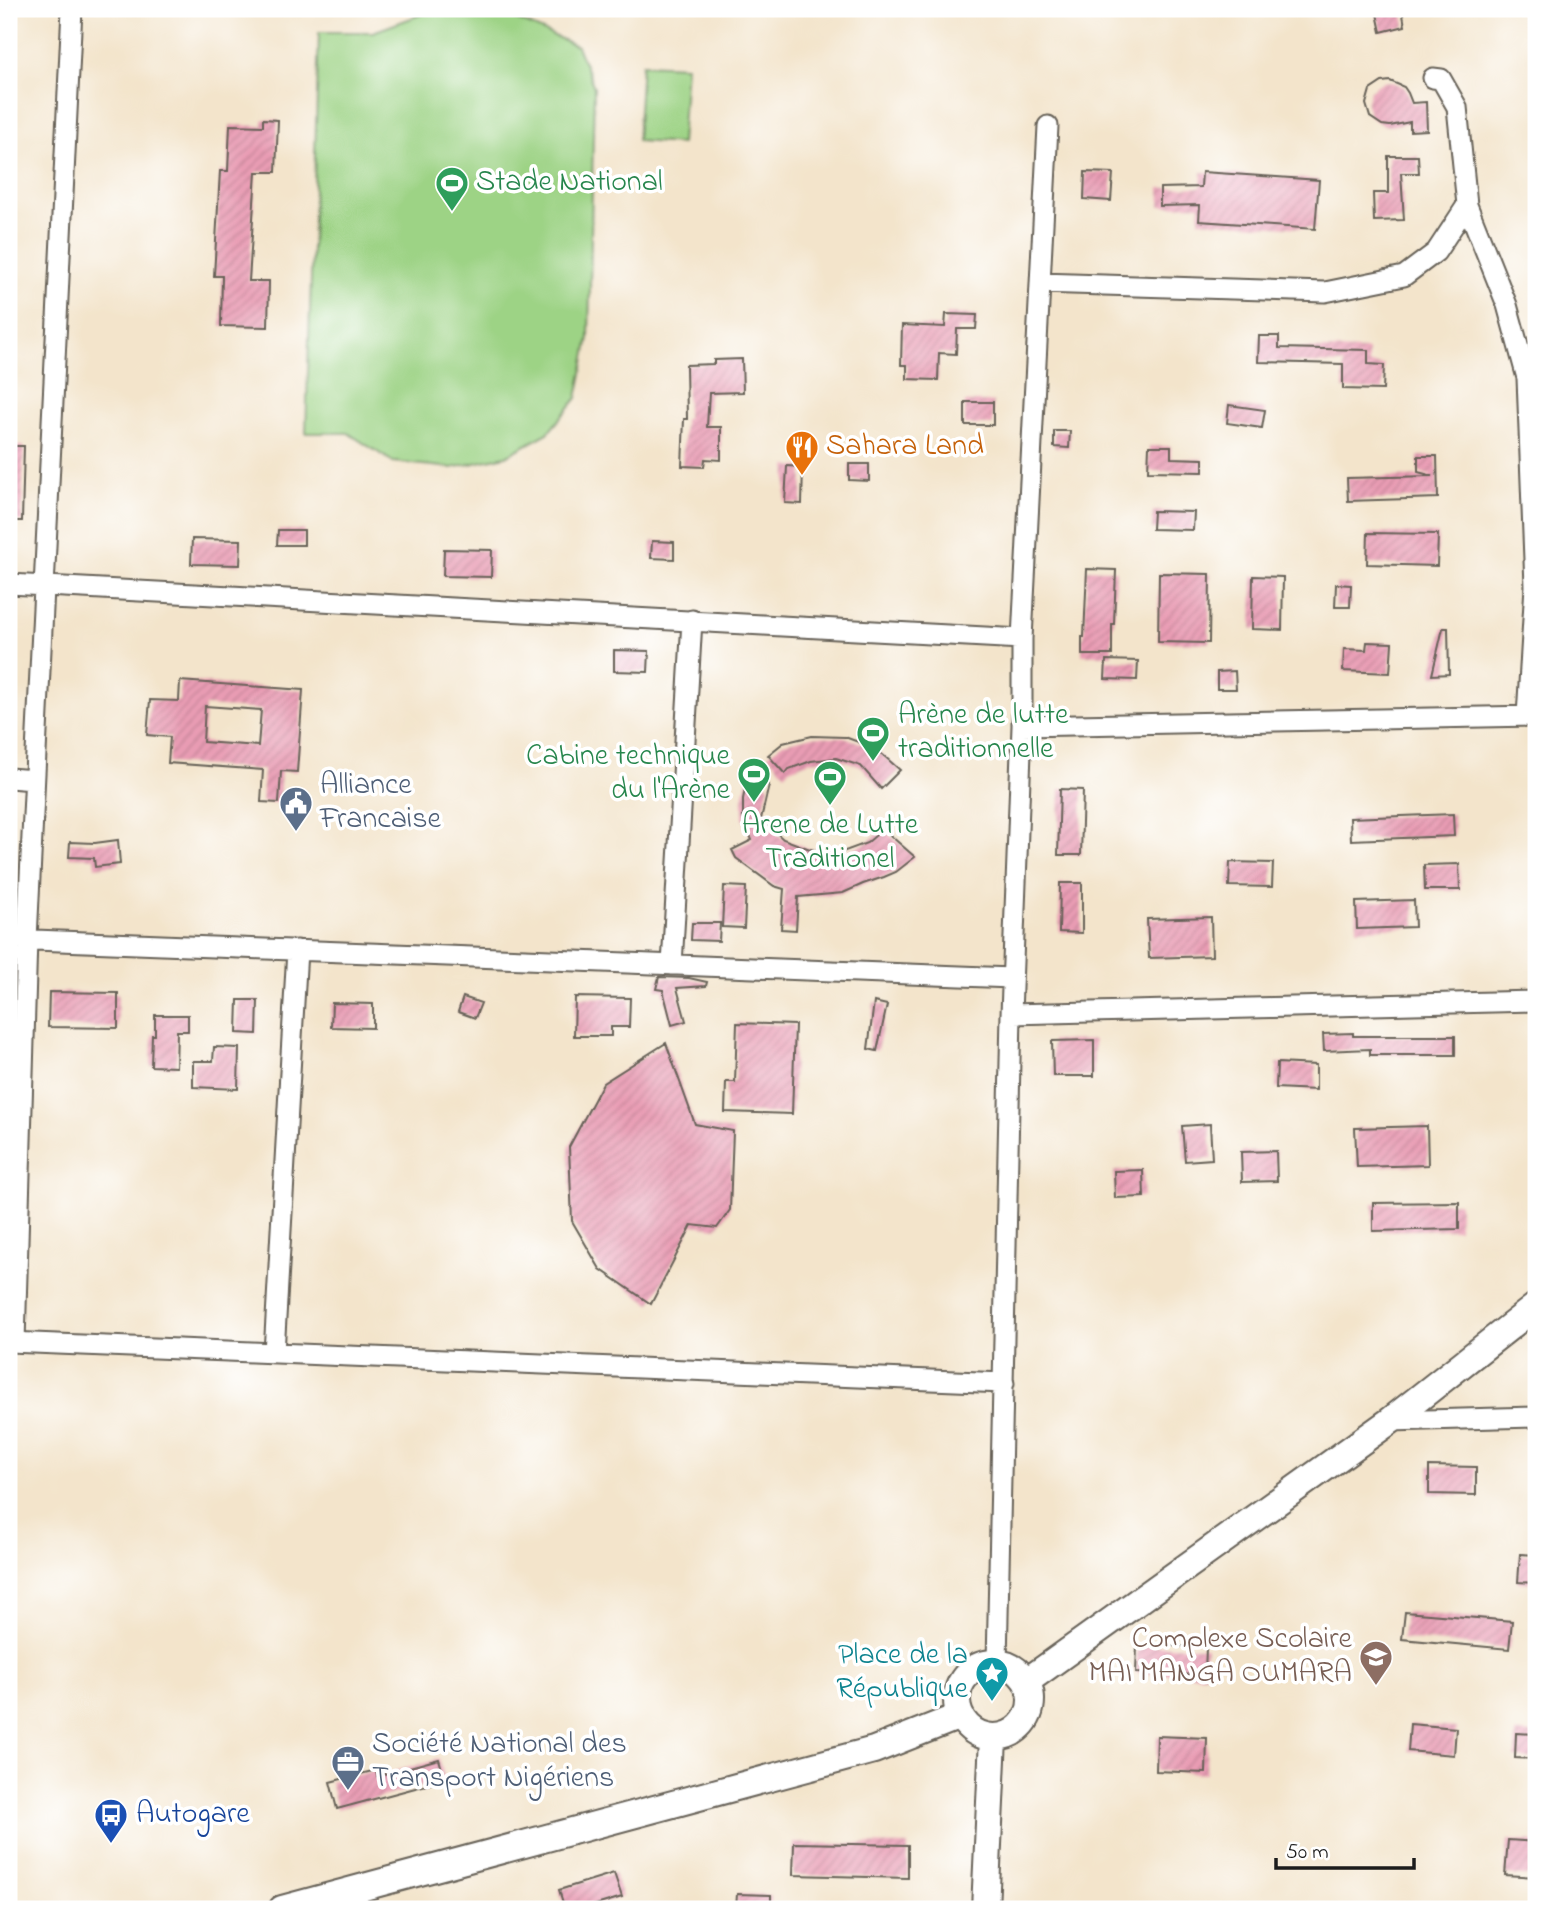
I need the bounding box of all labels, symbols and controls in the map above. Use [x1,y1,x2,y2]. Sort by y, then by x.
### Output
place label: Stade National [476,161,663,205]
sports icon: Stade National [433,164,471,213]
place label: Sahara Land [826,425,984,469]
restaurant icon: Sahara Land [783,428,821,477]
place label: Arène de lutte traditionnelle [898,694,1069,772]
sports icon: Arène de lutte traditionnelle [854,714,892,763]
place label: Cabine technique du l'Arène [526,735,731,813]
sports icon: Cabine technique du l'Arène [735,755,773,804]
sports icon: Arene de Lutte Traditionel [811,758,849,807]
place label: Alliance Francaise [319,764,442,842]
public building icon: Alliance Francaise [277,784,315,833]
place label: Arene de Lutte Traditionel [742,804,919,882]
place label: Complexe Scolaire MAI MANGA OUMARA [1089,1618,1353,1696]
place label: Place de la République [836,1634,969,1712]
school or university icon: Complexe Scolaire MAI MANGA OUMARA [1357,1638,1395,1687]
place icon: Place de la République [973,1654,1011,1703]
place label: Société National des Transport Nigériens [372,1723,627,1801]
office icon: Société National des Transport Nigériens [329,1743,367,1792]
place label: Autogare [136,1793,250,1837]
bus stop icon: Autogare [92,1796,130,1845]
scale bar [1276,1827,1414,1871]
text: 50 m [1286,1838,1329,1868]

